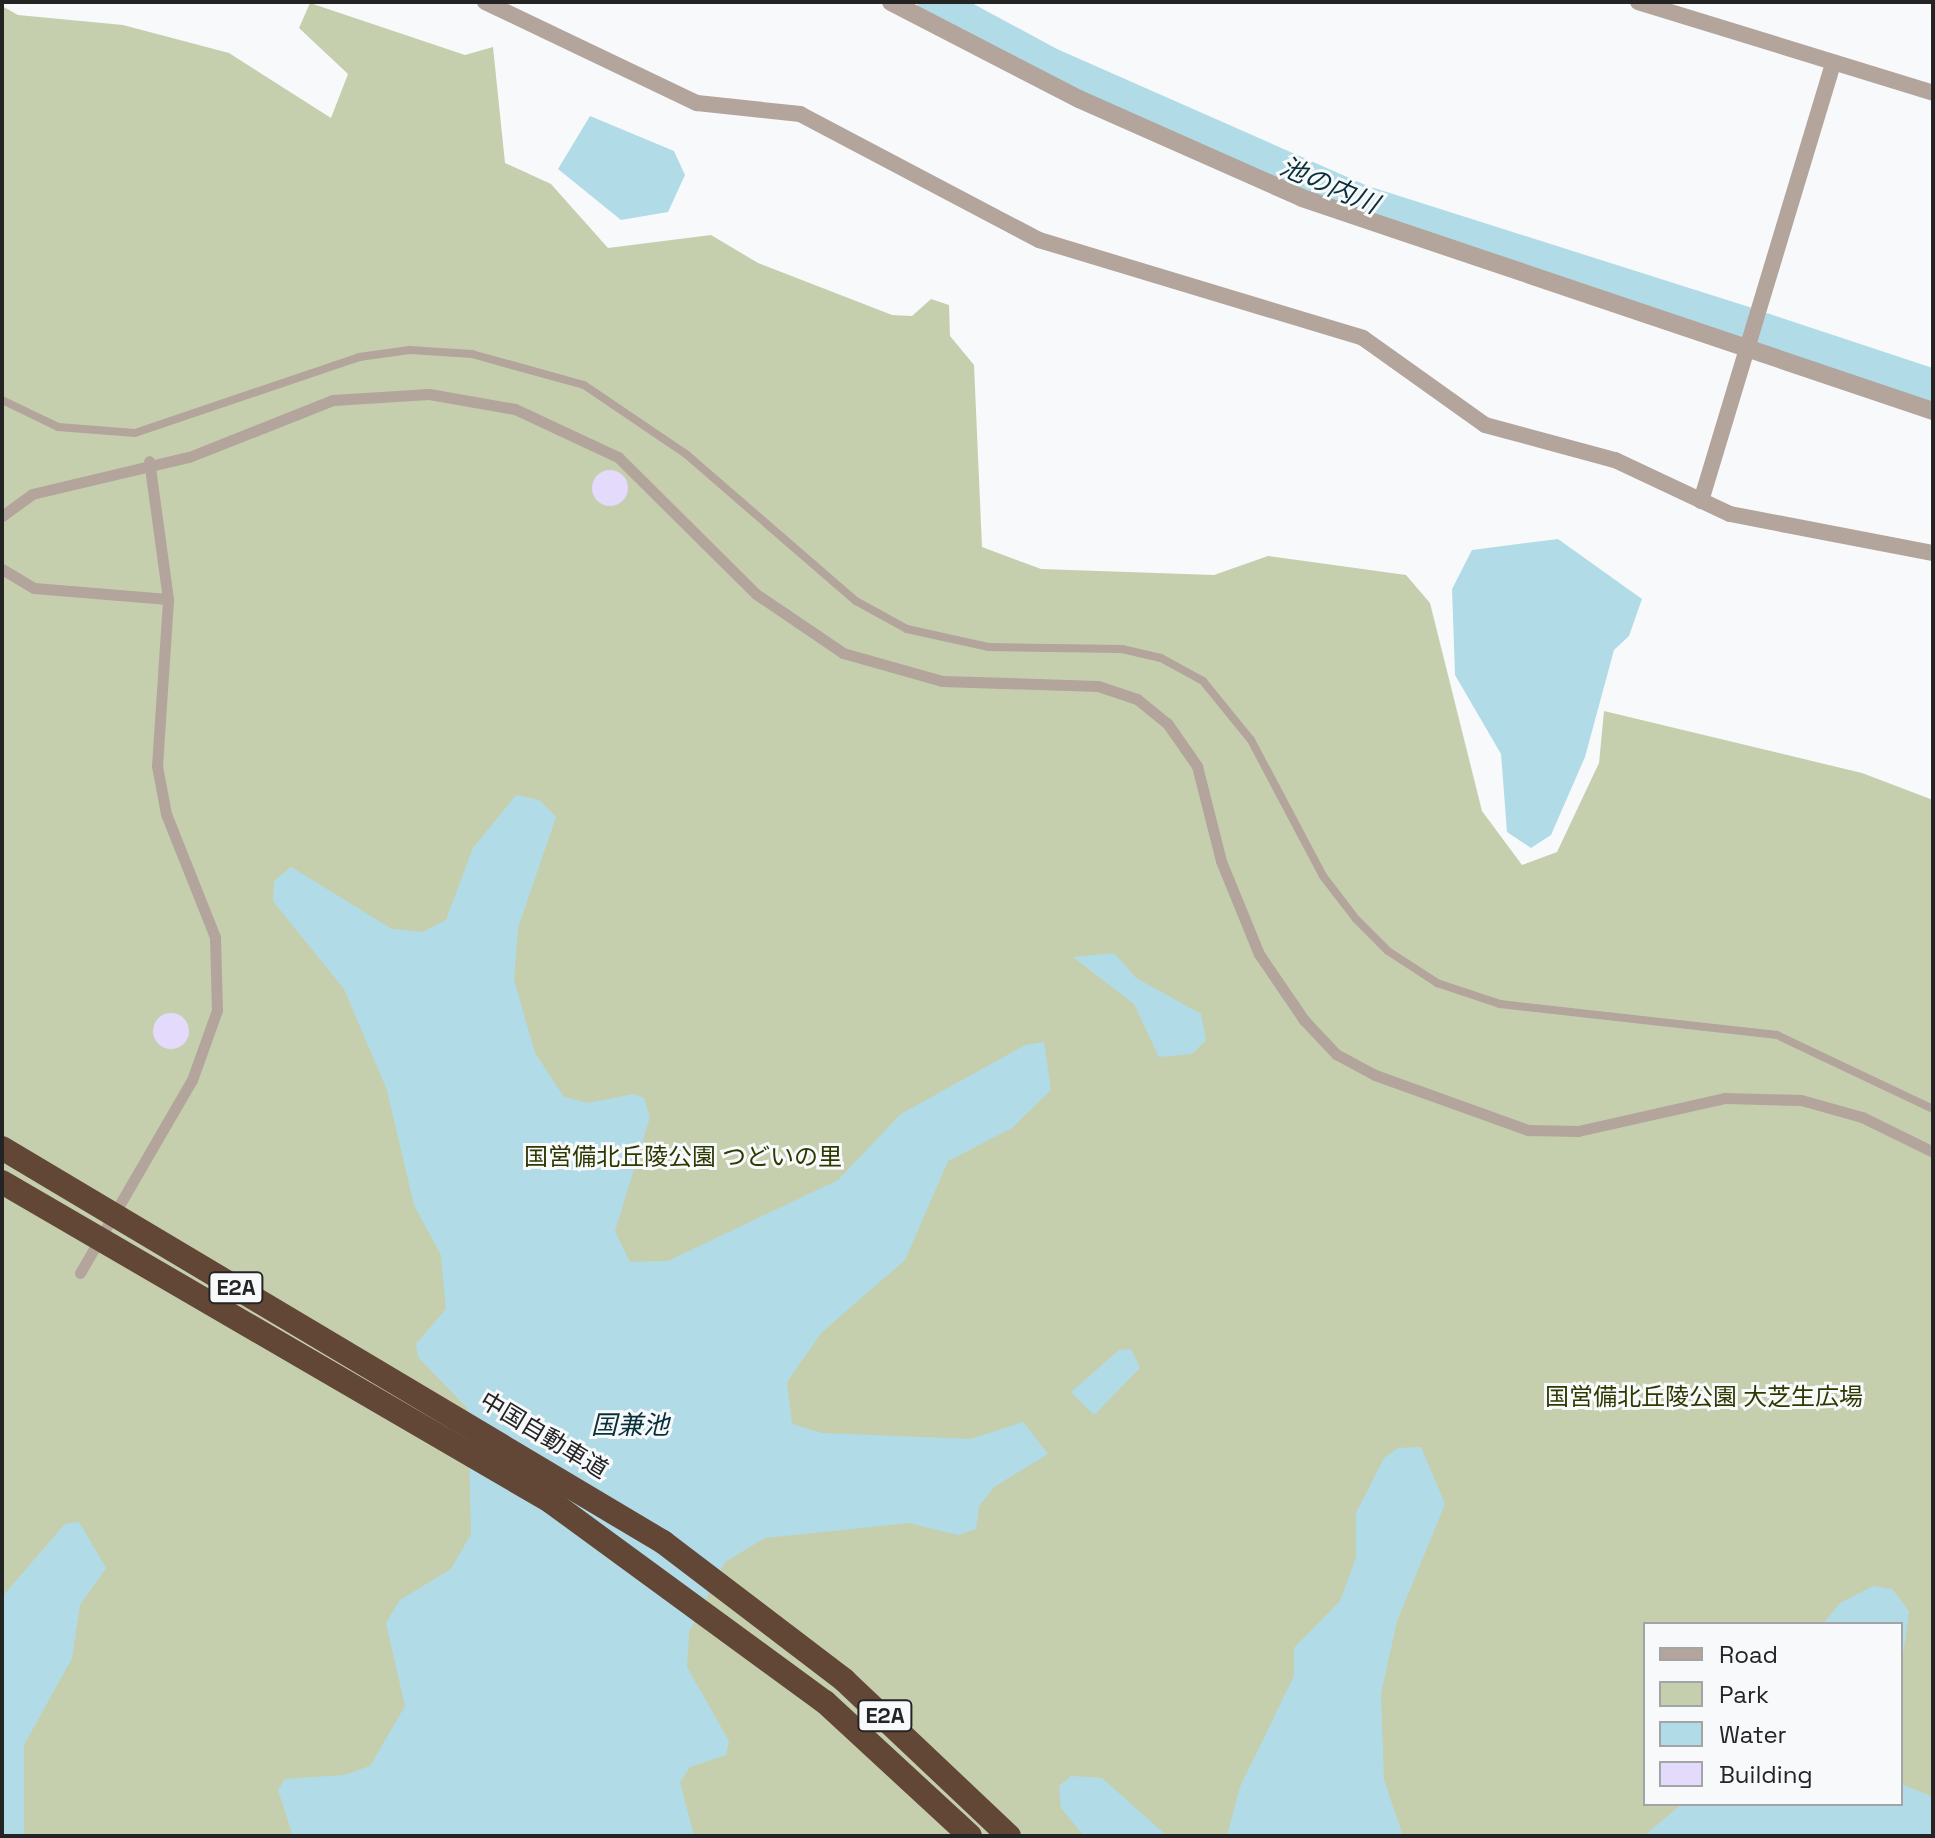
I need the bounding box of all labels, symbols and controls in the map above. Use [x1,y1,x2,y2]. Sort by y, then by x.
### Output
water label: 池の内川 [1275,151,1383,221]
park label: 国営備北丘陵公園 つどいの里 [524,1143,842,1171]
road number: E2A [208,1270,264,1306]
park label: 国営備北丘陵公園 大芝生広場 [1545,1383,1863,1411]
street label: 中国自動車道 [475,1386,613,1484]
water label: 国兼池 [591,1410,669,1442]
legend [1643,1622,1903,1806]
text: Road [1719,1639,1778,1670]
text: Park [1719,1679,1769,1710]
road number: E2A [857,1698,913,1734]
text: Water [1719,1719,1787,1750]
text: Building [1719,1759,1813,1790]

